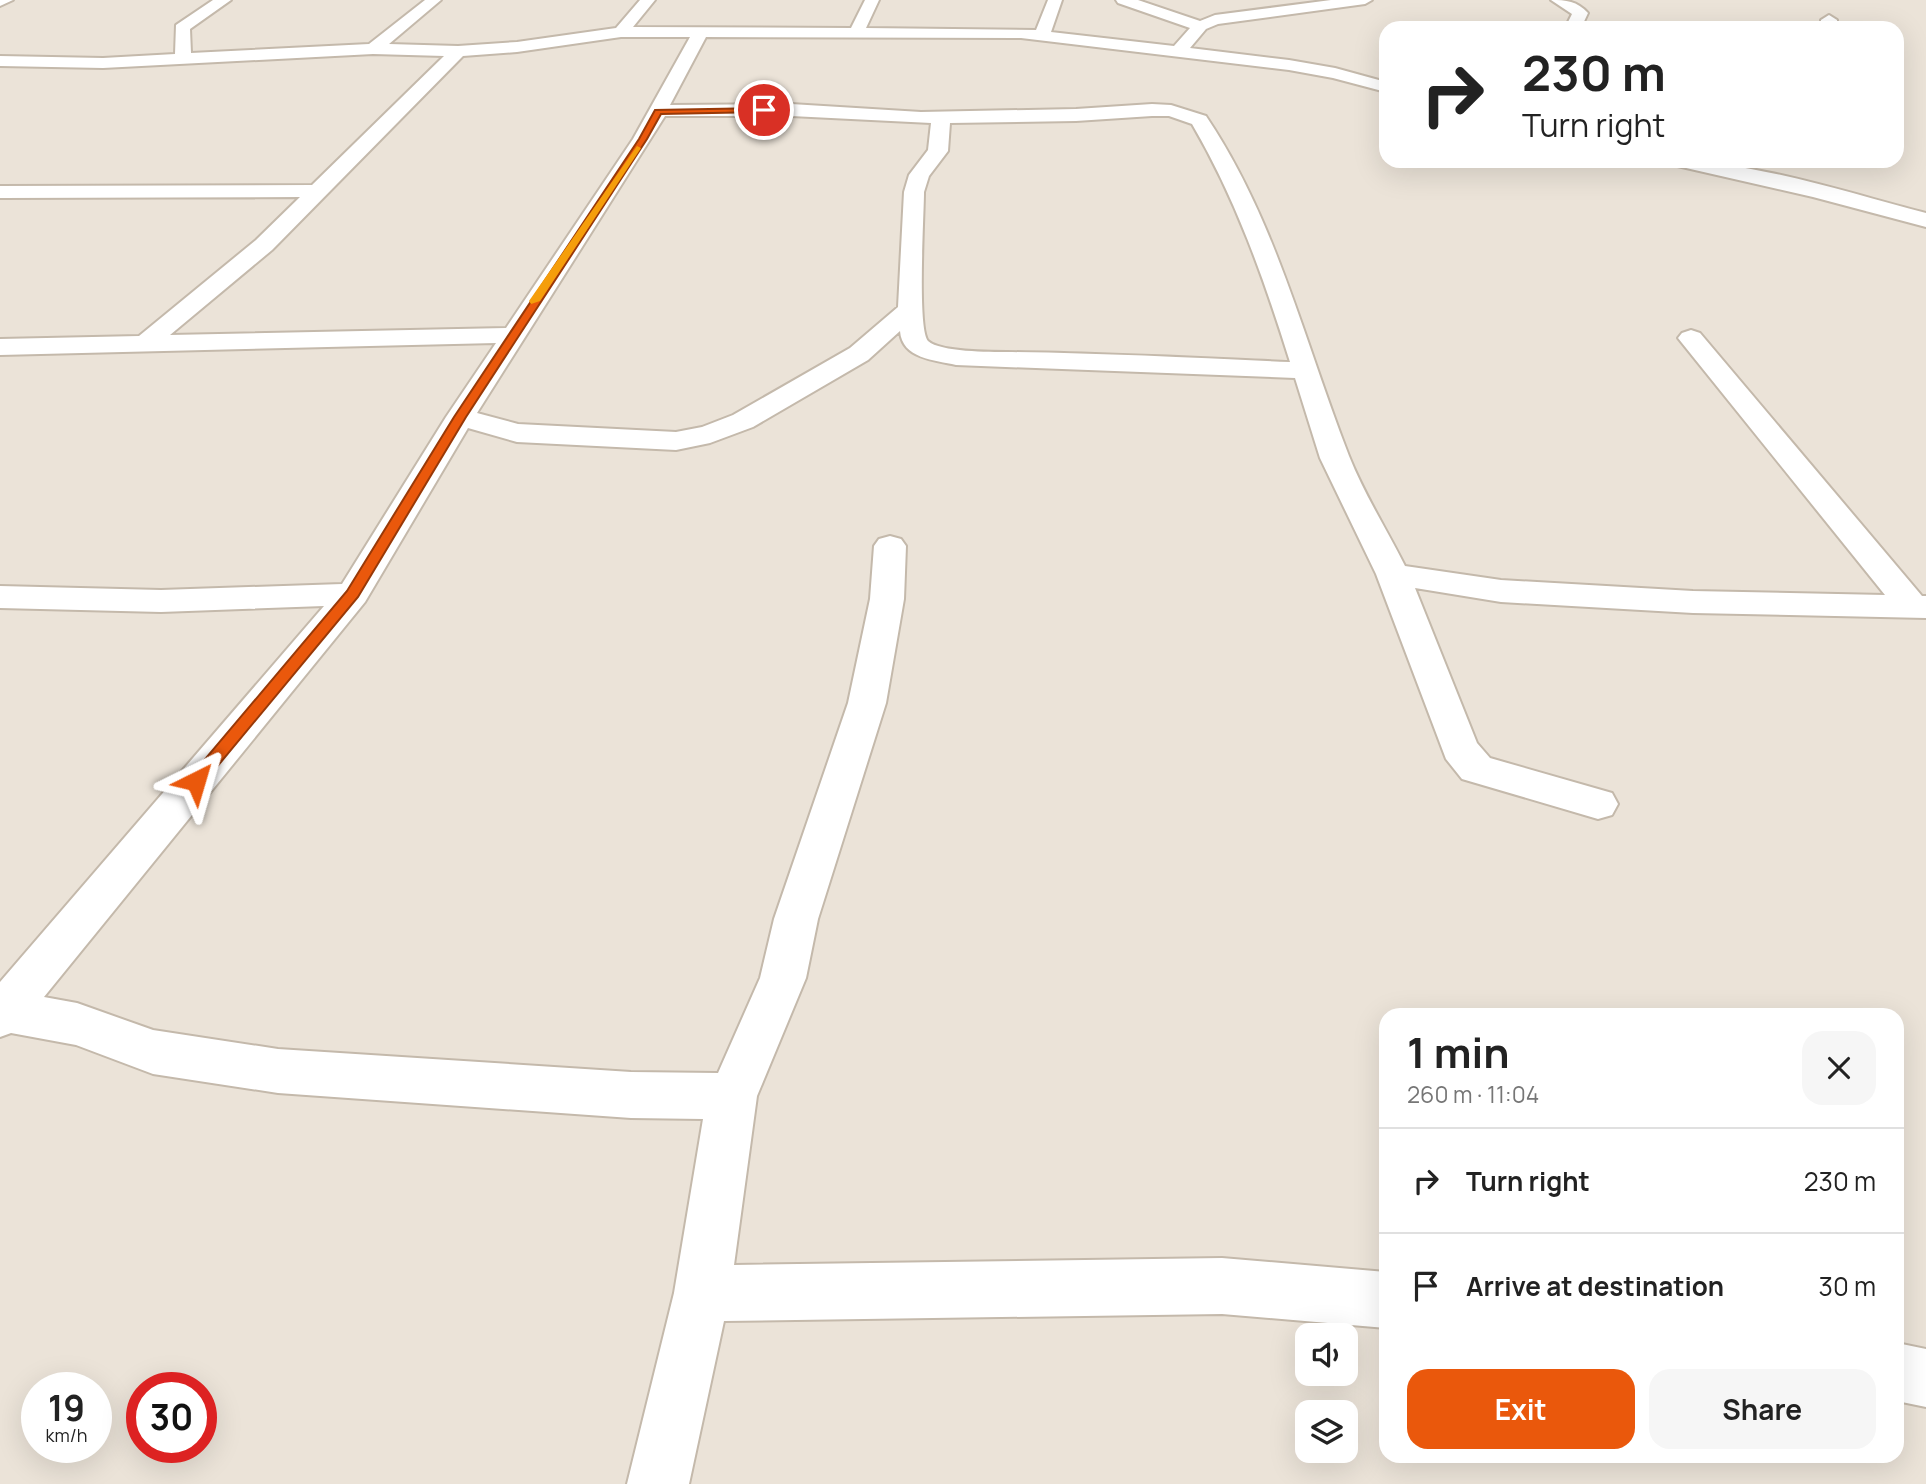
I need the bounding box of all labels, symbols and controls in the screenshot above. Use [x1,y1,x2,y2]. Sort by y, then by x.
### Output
text: 230 m [1522,39,1666,106]
icon: right [1407,49,1498,140]
pin [734,80,794,140]
icon: arrive [745,91,783,129]
text: Turn right [1522,103,1665,147]
position arrow [159,744,233,818]
text: 1 min [1407,1023,1510,1081]
button: close [1802,1031,1876,1105]
text: 260 m · 11:04 [1407,1078,1539,1110]
icon: right [1407,1162,1445,1200]
text: Turn right [1466,1163,1590,1199]
text: 230 m [1804,1163,1876,1199]
icon: arrive [1407,1267,1445,1305]
text: Arrive at destination [1466,1268,1724,1304]
text: 30 m [1819,1268,1876,1304]
map controls [1295,1323,1358,1463]
button: sound [1295,1323,1358,1386]
button: Exit [1407,1369,1635,1449]
button: Share [1649,1369,1876,1449]
speed limit sign: 30 [126,1372,217,1463]
text: 19 [48,1384,85,1432]
button: layers [1295,1400,1358,1463]
text: km/h [46,1423,87,1447]

